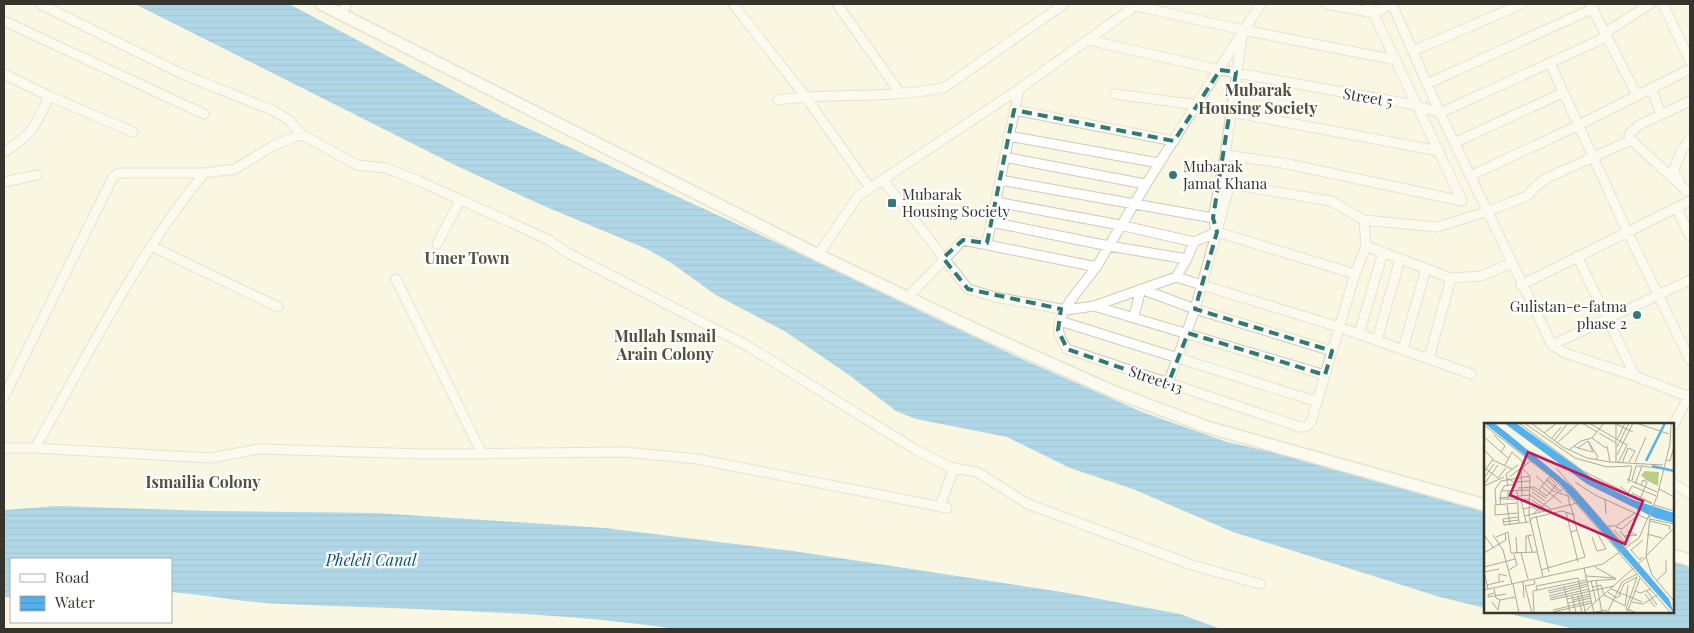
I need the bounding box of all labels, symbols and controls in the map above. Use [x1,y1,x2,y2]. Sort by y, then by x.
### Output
district label: Mubarak Housing Society [1198,79,1318,118]
street label: Street 5 [1342,83,1394,111]
place label: Mubarak Jamat Khana [1182,156,1268,193]
marker: Mubarak Jamat Khana [1167,169,1179,181]
place label: Mubarak Housing Society [902,184,1010,221]
marker: Mubarak Housing Society [886,197,898,209]
district label: Umer Town [425,247,510,268]
place label: Gulistan-e-fatma phase 2 [1510,296,1628,333]
marker: Gulistan-e-fatma phase 2 [1631,309,1643,321]
district label: Mullah Ismail Arain Colony [614,325,716,364]
street label: Street 13 [1126,360,1186,398]
inset map [1484,423,1674,613]
district label: Ismailia Colony [145,471,261,492]
water label: Pheleli Canal [325,549,417,570]
legend [10,558,172,623]
text: Road [55,567,89,587]
text: Water [54,592,95,612]

